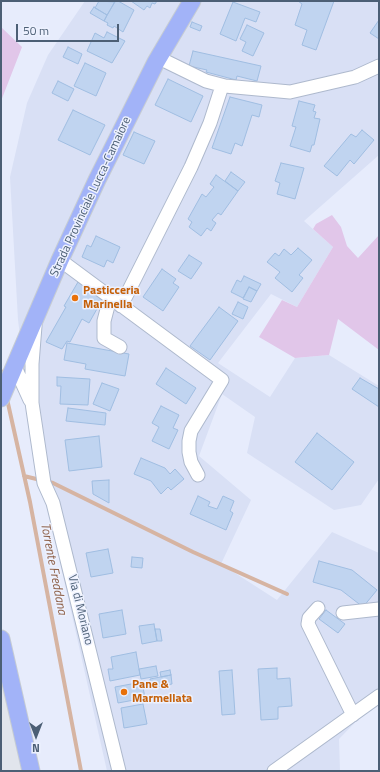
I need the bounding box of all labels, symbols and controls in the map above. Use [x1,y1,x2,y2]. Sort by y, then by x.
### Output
scale bar [18,16,121,42]
text: 50 m [23,21,49,40]
street label: Strada Provinciale Lucca-Camaiore [48,115,134,279]
place label: Pasticceria Marinella [83,284,140,312]
marker: Pasticceria Marinella [70,293,80,303]
water label: Torrente Freddana [36,522,70,616]
street label: Via di Moriano [64,573,96,647]
place label: Pane & Marmellata [132,678,192,706]
marker: Pane & Marmellata [119,687,129,697]
north arrow [16,716,56,756]
text: N [32,740,40,756]

